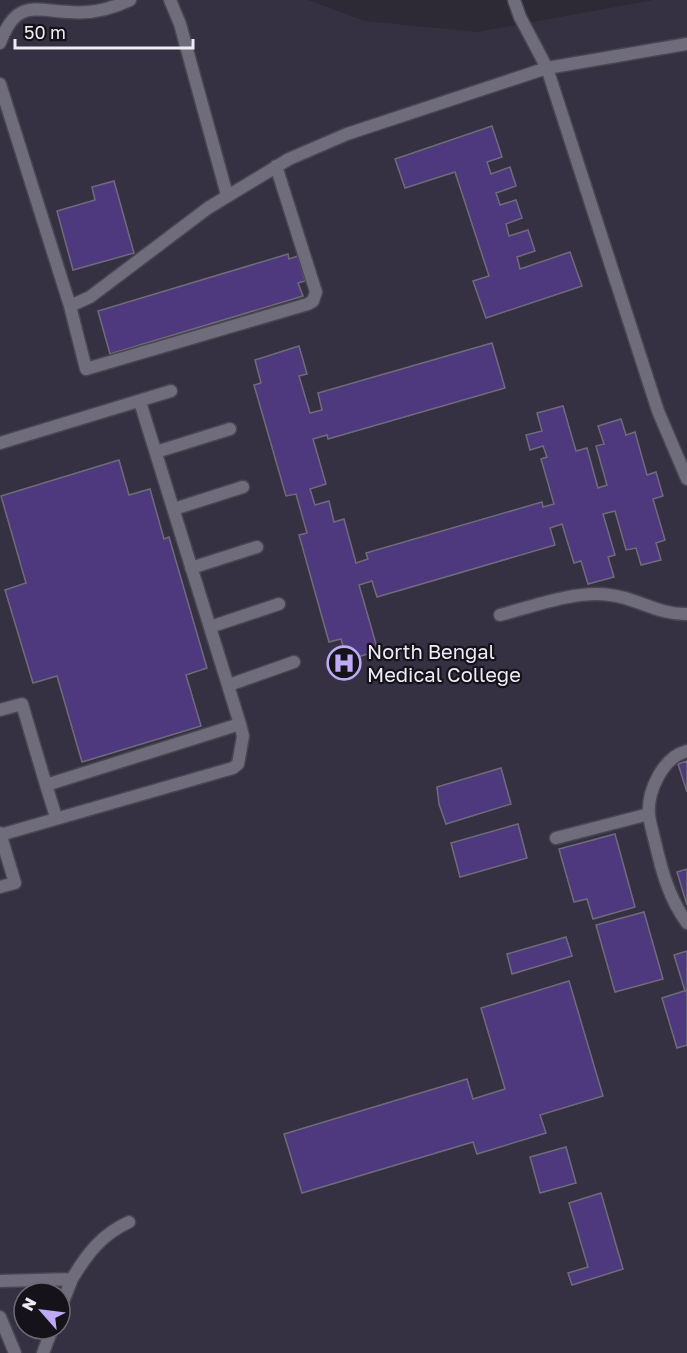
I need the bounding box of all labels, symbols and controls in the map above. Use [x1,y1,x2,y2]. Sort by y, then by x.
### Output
scale bar [15,12,194,50]
text: 50 m [24,21,66,43]
place label: North Bengal Medical College [367,639,521,686]
hospital icon: North Bengal Medical College [326,645,362,681]
north arrow [12,1281,72,1341]
text: N [17,1294,40,1314]

